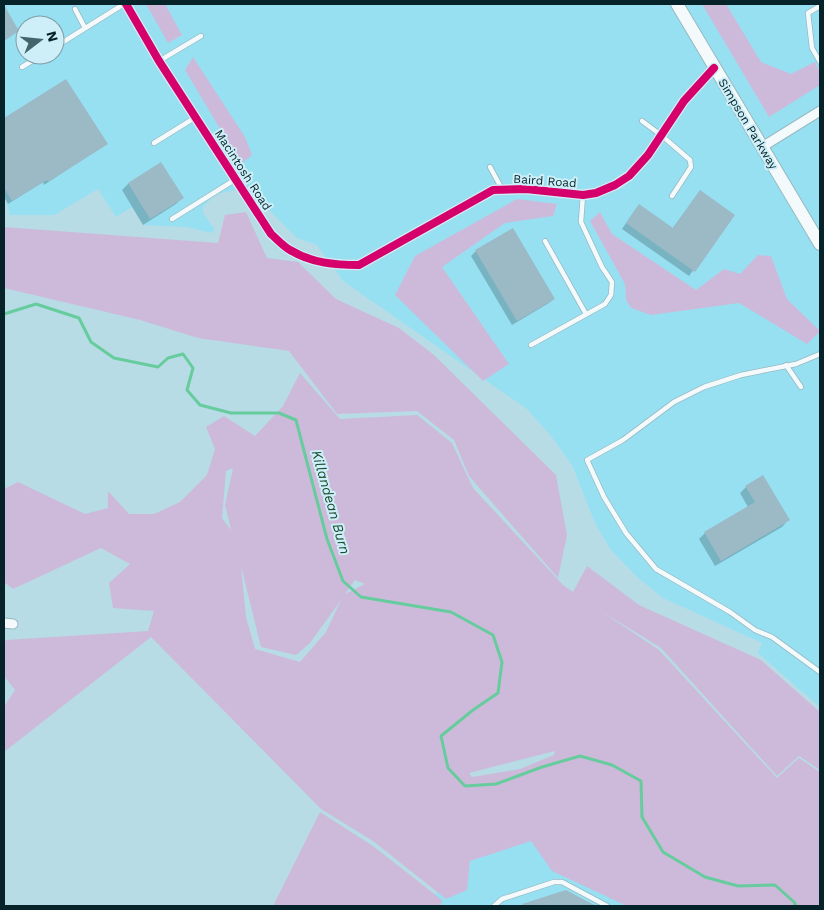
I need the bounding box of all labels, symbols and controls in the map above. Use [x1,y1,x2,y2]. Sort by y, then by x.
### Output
north arrow [15,15,65,65]
text: N [43,29,62,44]
street label: Simpson Parkway [715,76,781,173]
street label: Macintosh Road [212,127,274,213]
street label: Baird Road [513,172,577,190]
water label: Killandean Burn [309,448,353,556]

